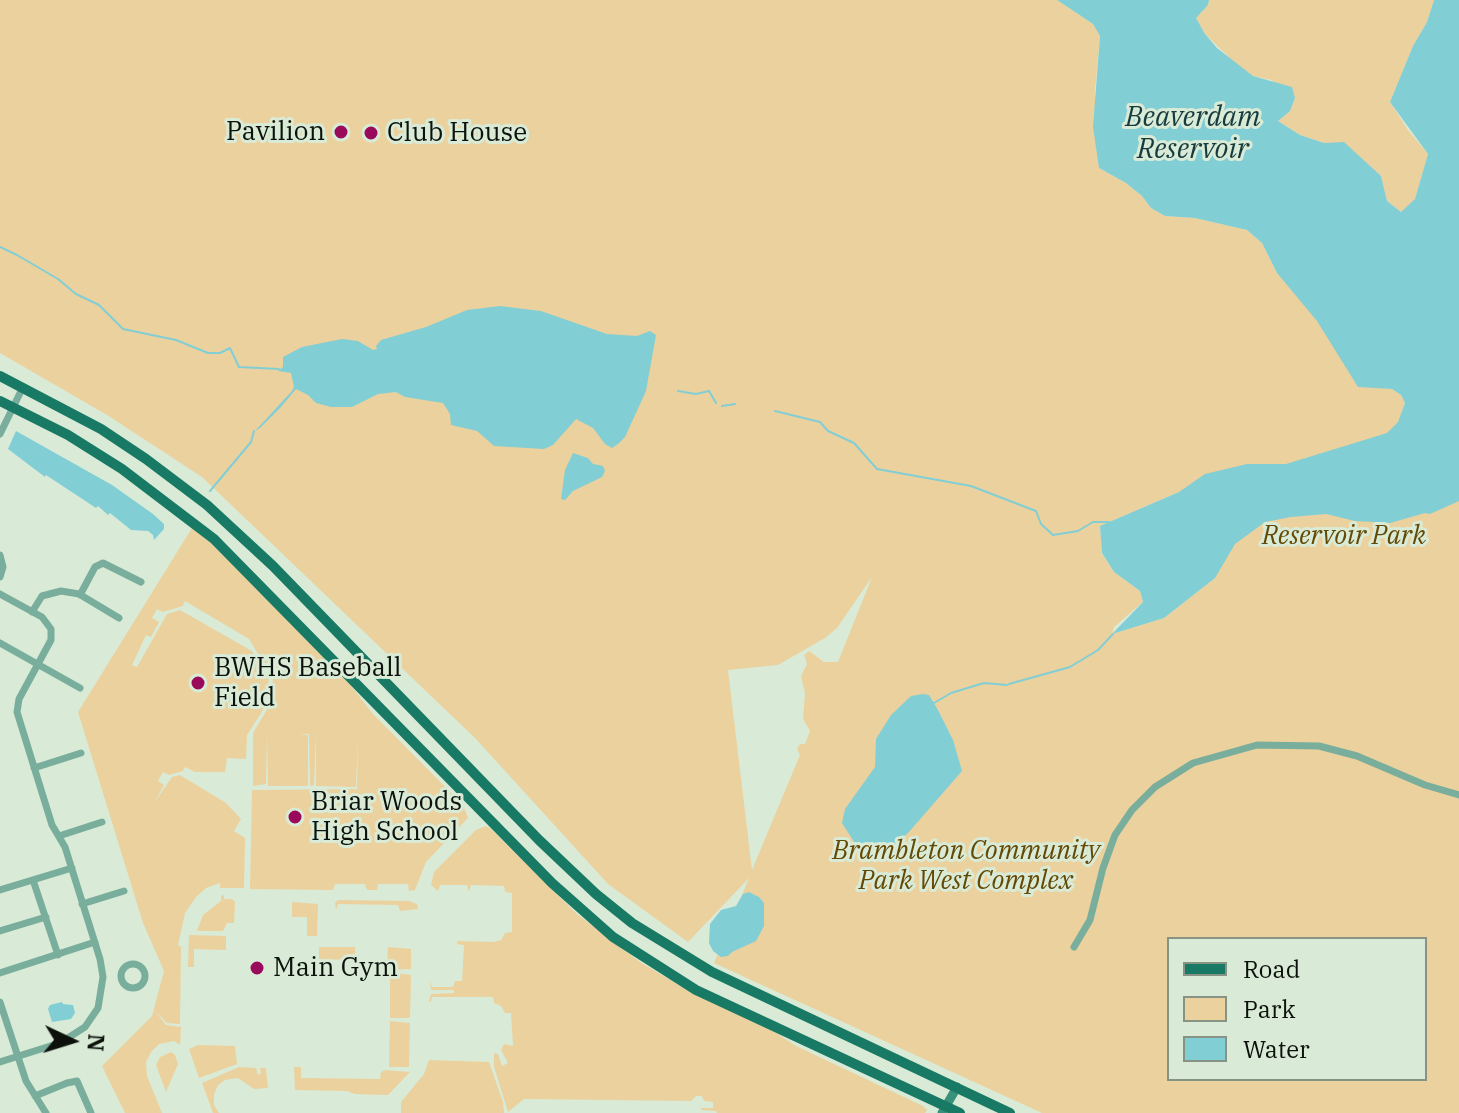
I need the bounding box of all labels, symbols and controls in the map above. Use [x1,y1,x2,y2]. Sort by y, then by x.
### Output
water label: Beaverdam Reservoir [1125,101,1261,167]
place label: Pavilion [226,116,325,148]
place label: Club House [387,117,527,149]
marker: Pavilion [332,123,350,141]
marker: Club House [362,124,380,142]
park label: Reservoir Park [1262,520,1426,552]
place label: BWHS Baseball Field [214,652,402,714]
marker: BWHS Baseball Field [189,674,207,692]
place label: Briar Woods High School [311,786,462,848]
marker: Briar Woods High School [286,808,304,826]
park label: Brambleton Community Park West Complex [832,835,1100,896]
legend [1167,937,1427,1081]
place label: Main Gym [273,952,398,984]
text: Road [1243,953,1300,985]
marker: Main Gym [248,959,266,977]
text: Park [1243,993,1295,1025]
north arrow [32,1001,112,1081]
text: N [81,1033,112,1052]
text: Water [1243,1033,1310,1065]

